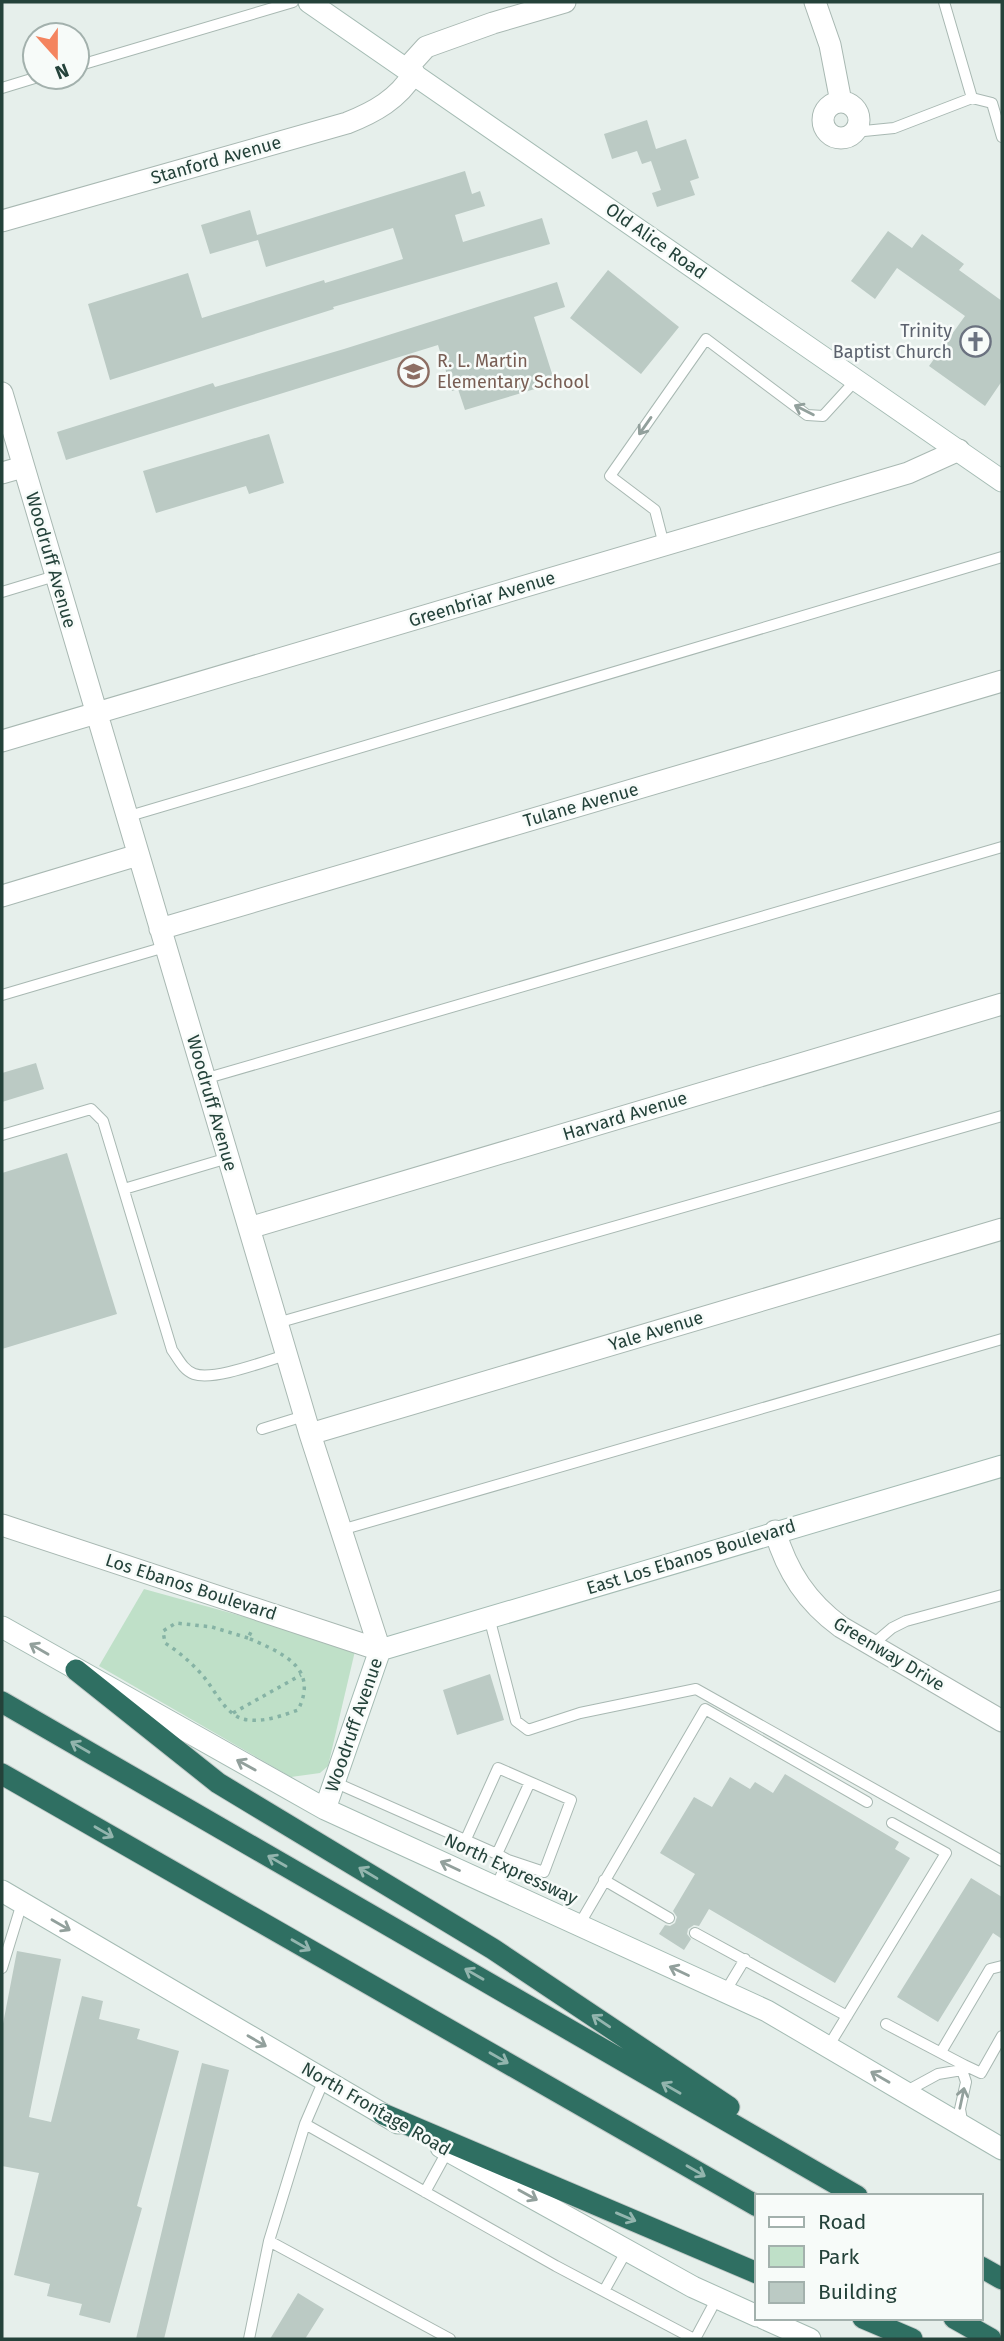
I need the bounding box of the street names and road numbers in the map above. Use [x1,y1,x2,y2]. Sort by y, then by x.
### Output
street label: Stanford Avenue [148,131,284,189]
street label: Old Alice Road [601,198,711,284]
street label: Woodruff Avenue [21,489,81,631]
street label: Greenbriar Avenue [406,566,558,632]
street label: Tulane Avenue [521,778,641,832]
street label: Woodruff Avenue [182,1032,242,1174]
street label: Harvard Avenue [560,1087,690,1145]
street label: Yale Avenue [606,1306,706,1356]
street label: East Los Ebanos Boulevard [584,1515,798,1599]
street label: Los Ebanos Boulevard [103,1549,279,1625]
street label: Greenway Drive [829,1612,949,1696]
street label: Woodruff Avenue [321,1655,387,1795]
street label: North Expressway [441,1829,581,1910]
street label: North Frontage Road [298,2057,454,2161]

